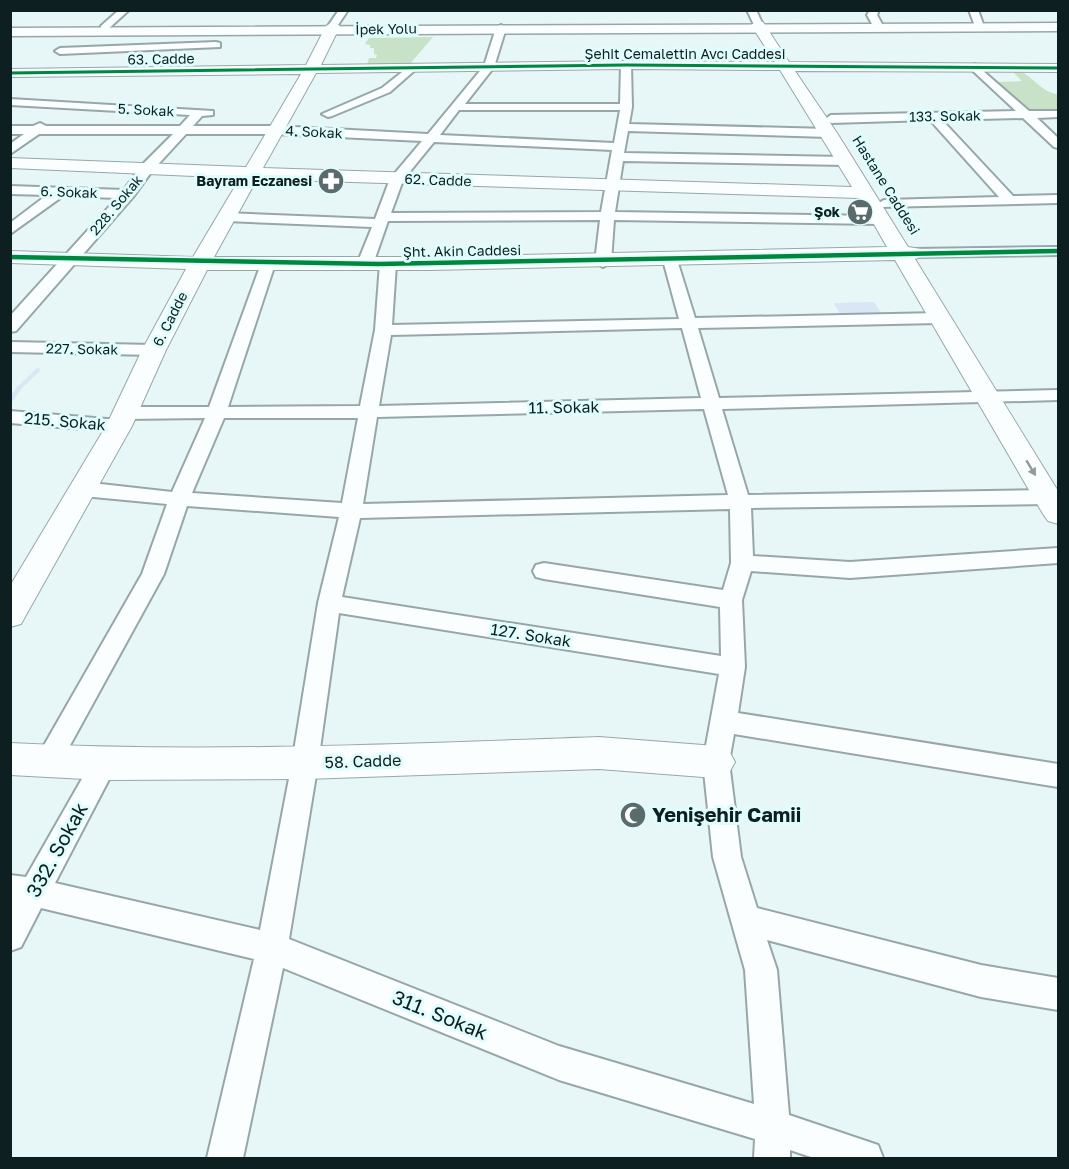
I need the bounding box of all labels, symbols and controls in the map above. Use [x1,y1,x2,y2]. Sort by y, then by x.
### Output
street label: İpek Yolu [355,19,417,38]
street label: Şehit Cemalettin Avcı Caddesi [585,45,785,62]
street label: 63. Cadde [127,49,195,68]
street label: 5. Sokak [117,100,175,119]
street label: 133. Sokak [909,106,981,125]
street label: 4. Sokak [285,122,343,141]
street label: Hastane Caddesi [849,132,924,237]
pharmacy icon: Bayram Eczanesi [316,166,346,196]
street label: 62. Cadde [404,170,472,189]
street label: 228. Sokak [86,171,146,238]
place label: Bayram Eczanesi [196,172,312,189]
street label: 6. Sokak [40,182,98,201]
supermarket icon: Şok [845,197,875,227]
place label: Şok [814,203,840,220]
street label: Şht. Akin Caddesi [403,241,521,260]
street label: 6. Cadde [149,289,191,349]
street label: 227. Sokak [46,339,118,358]
street label: 11. Sokak [528,396,600,418]
street label: 215. Sokak [23,407,107,435]
one-way arrow [1025,460,1036,476]
street label: 127. Sokak [489,619,573,651]
street label: 58. Cadde [324,750,402,772]
street label: 332. Sokak [20,798,92,901]
mosque icon: Yenişehir Camii [618,800,648,830]
place label: Yenişehir Camii [652,802,801,826]
street label: 311. Sokak [389,984,492,1044]

